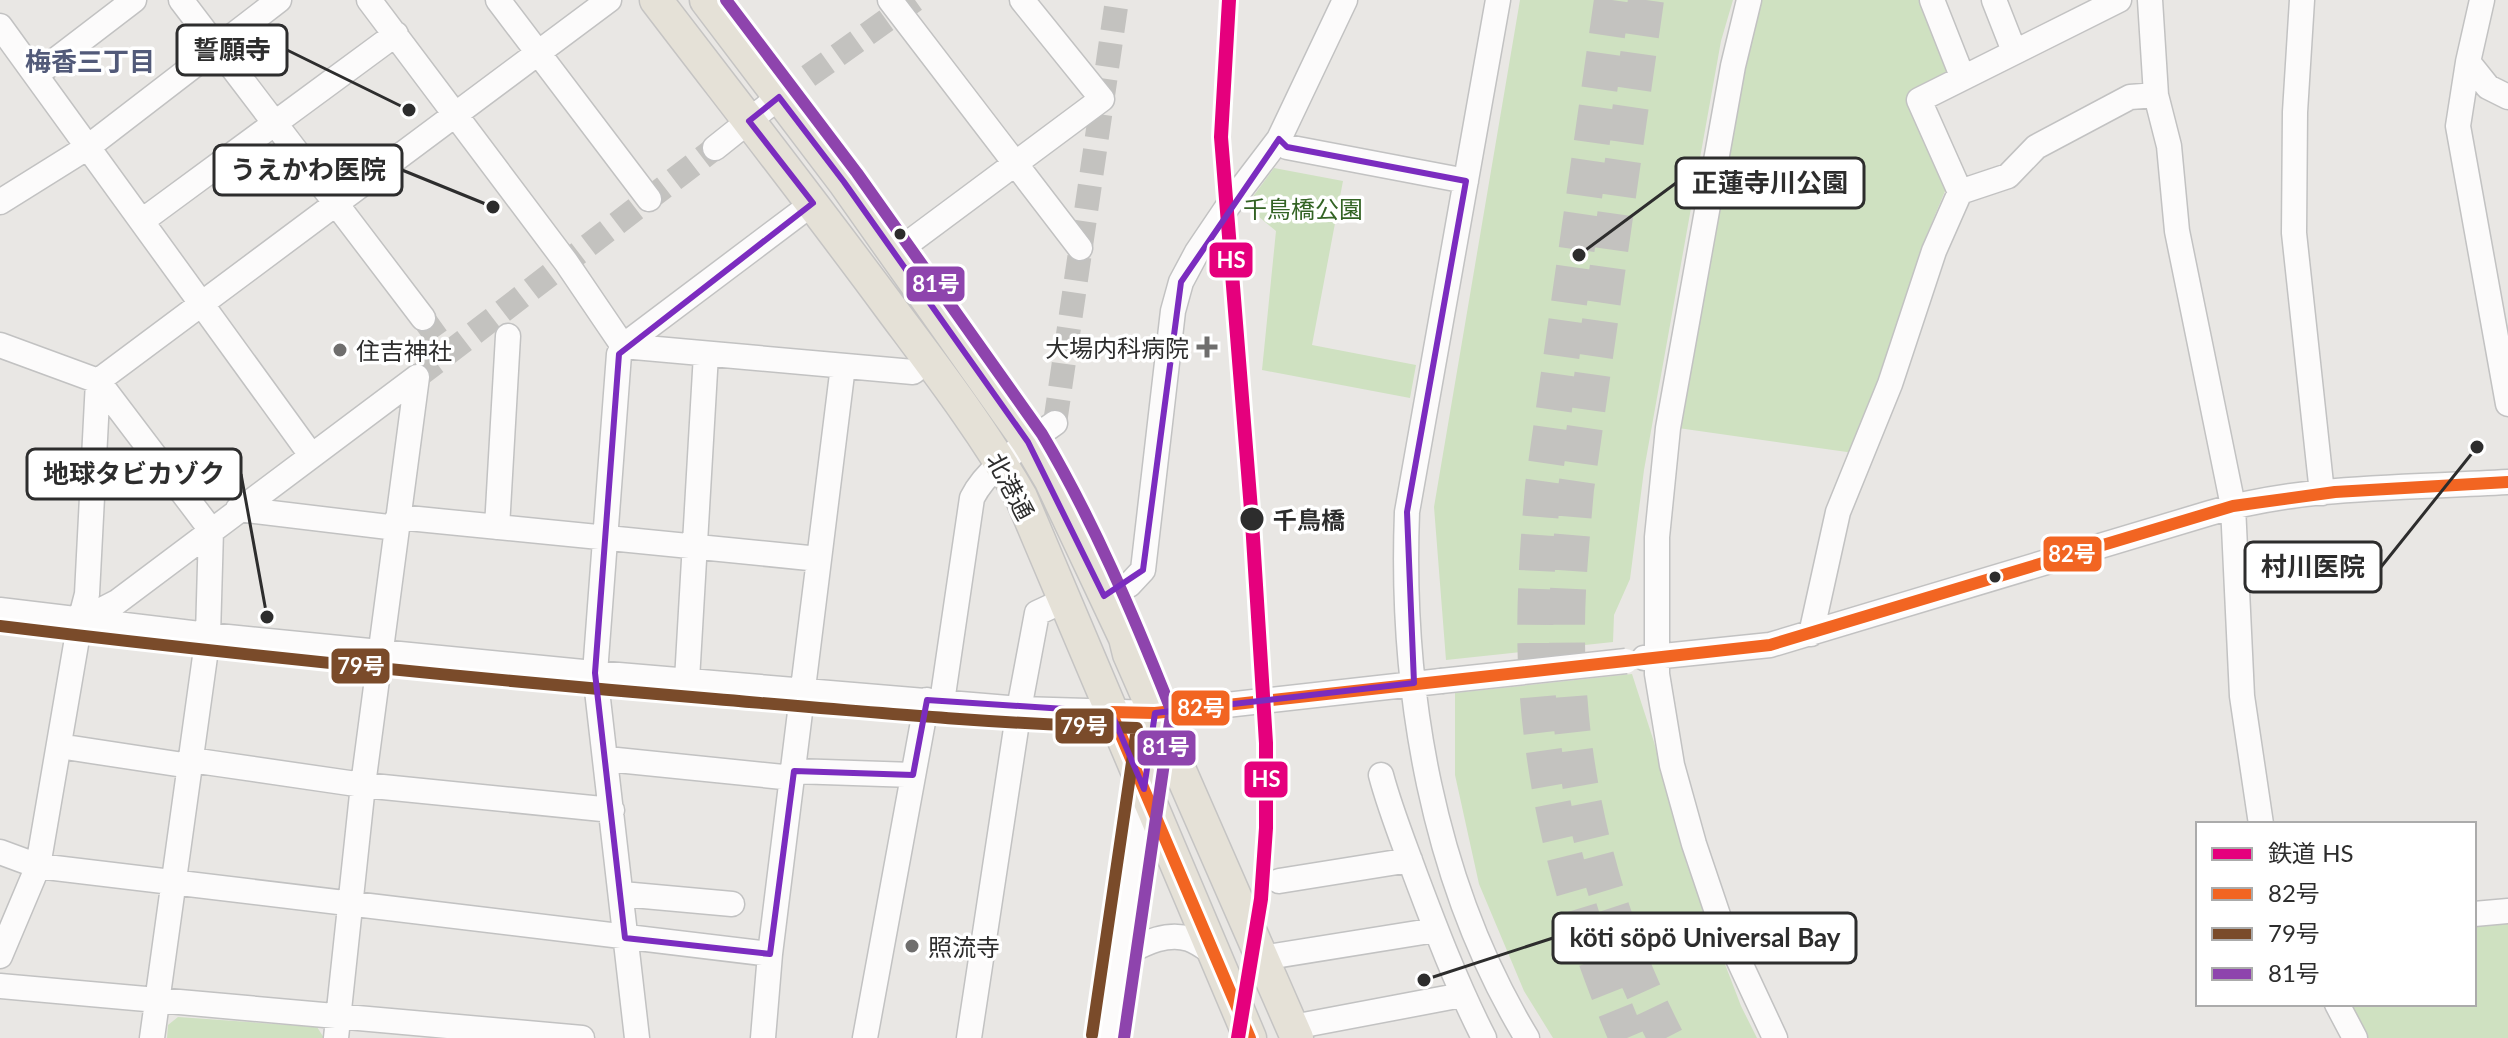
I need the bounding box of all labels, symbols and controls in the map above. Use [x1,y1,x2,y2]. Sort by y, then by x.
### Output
callout: 誓願寺 [177,25,287,75]
text: 誓願寺 [193,33,271,65]
district label: 梅香三丁目 [25,45,155,77]
callout: うえかわ医院 [214,145,402,195]
text: うえかわ医院 [230,153,386,185]
callout: 正蓮寺川公園 [1676,158,1864,208]
text: 正蓮寺川公園 [1692,166,1848,198]
park label: 千鳥橋公園 [1243,194,1363,223]
unlabelled marker [892,226,908,242]
line badge: HS [1208,241,1254,279]
text: HS [1216,246,1246,273]
line badge: 81号 [905,265,966,303]
text: 81号 [912,270,960,297]
place label: 大場内科病院 [1045,333,1189,362]
place label: 住吉神社 [356,336,452,365]
marker: 大場内科病院 [1196,336,1218,358]
marker: 住吉神社 [331,341,349,359]
street label: 北港通 [981,447,1041,525]
callout: 地球タビカゾク [27,449,241,499]
text: 地球タビカゾク [43,457,225,489]
marker: 千鳥橋 [1238,505,1266,533]
place label: 千鳥橋 [1273,505,1345,534]
line badge: 82号 [2042,535,2103,573]
text: 82号 [2048,540,2096,567]
callout: 村川医院 [2245,542,2381,592]
text: 村川医院 [2261,550,2365,582]
unlabelled marker [1987,569,2003,585]
line badge: 79号 [330,647,391,685]
text: 79号 [337,652,385,679]
line badge: 82号 [1170,689,1231,727]
text: 82号 [1177,694,1225,721]
line badge: 79号 [1054,707,1115,745]
text: 79号 [1060,712,1108,739]
line badge: 81号 [1136,729,1197,767]
text: 81号 [1142,733,1190,760]
line badge: HS [1243,760,1289,799]
text: HS [1251,765,1281,792]
legend [2196,822,2476,1006]
text: 鉄道 HS [2268,838,2354,867]
text: 82号 [2268,878,2320,907]
callout: köti söpö Universal Bay [1553,913,1856,963]
text: 79号 [2268,918,2320,947]
text: köti söpö Universal Bay [1569,921,1841,953]
place label: 照流寺 [928,932,1000,961]
marker: 照流寺 [903,937,921,955]
text: 81号 [2268,958,2320,987]

